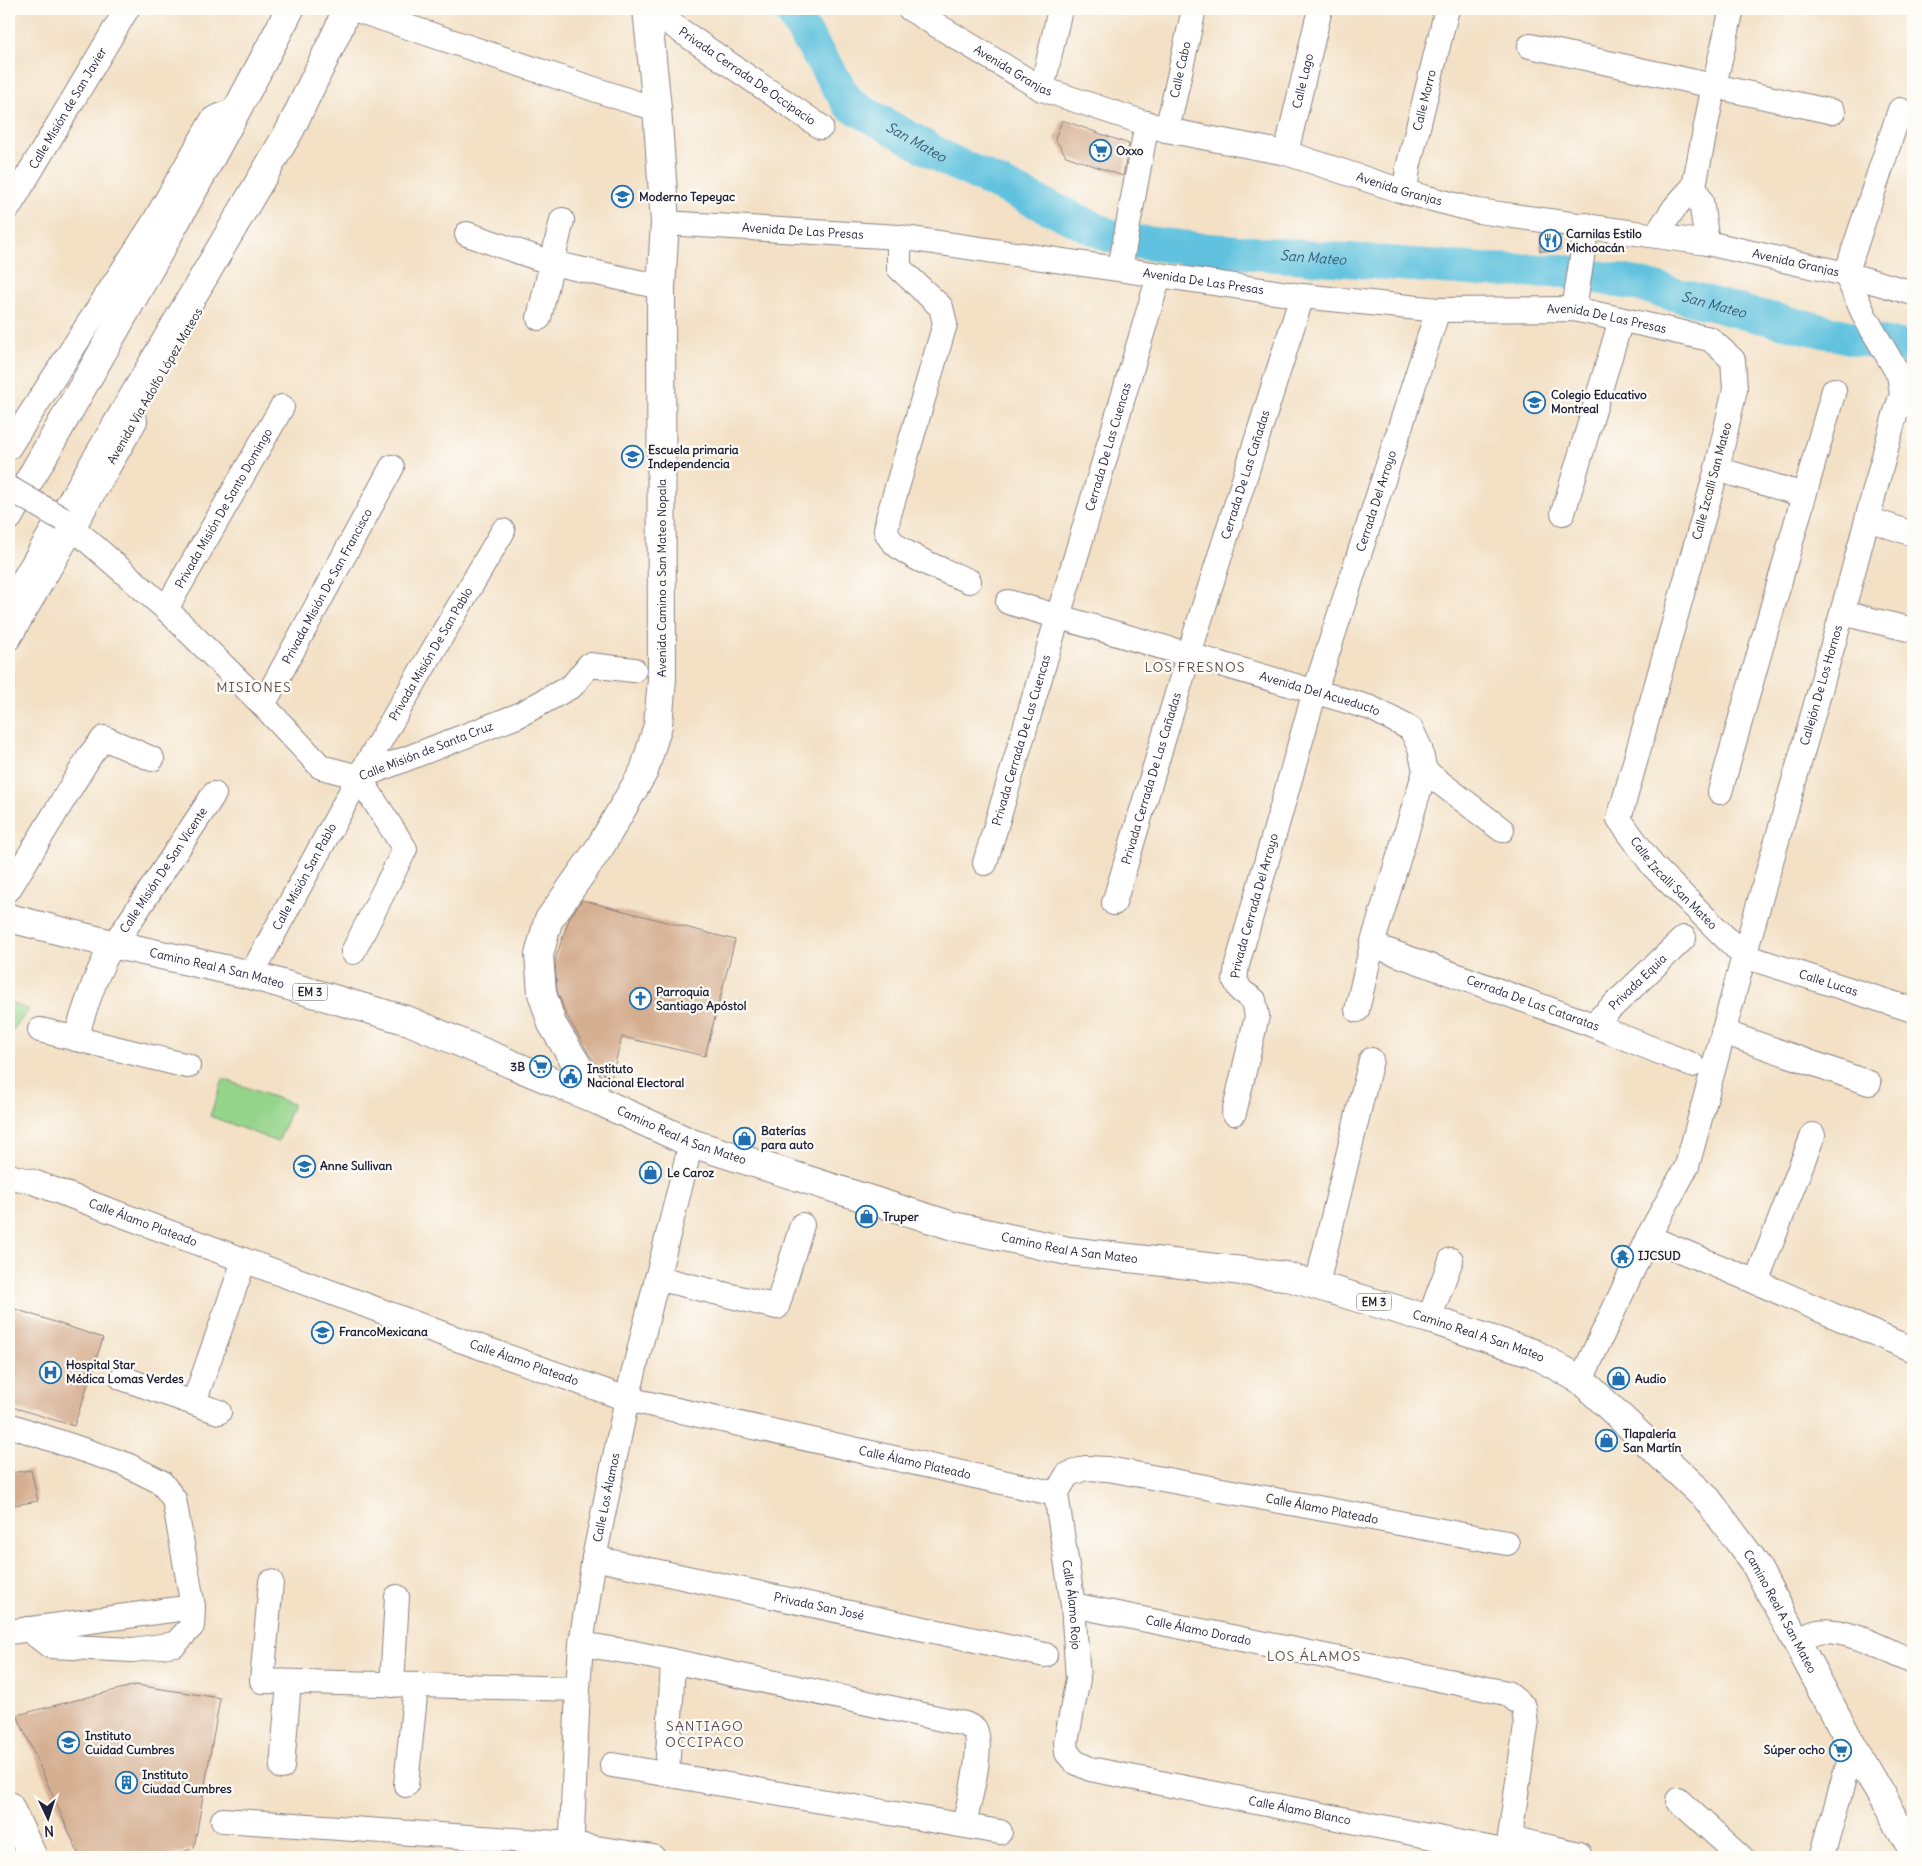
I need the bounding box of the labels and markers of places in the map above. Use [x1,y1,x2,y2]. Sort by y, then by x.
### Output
supermarket icon: Oxxo [1088,139,1112,163]
place label: Oxxo [1116,143,1144,158]
school or university icon: Moderno Tepeyac [611,185,635,209]
place label: Moderno Tepeyac [639,189,735,205]
place label: Carnilas Estilo Michoacán [1566,226,1642,255]
restaurant icon: Carnilas Estilo Michoacán [1538,229,1562,253]
place label: Colegio Educativo Montreal [1551,387,1647,416]
school or university icon: Colegio Educativo Montreal [1523,390,1547,414]
place label: Escuela primaria Independencia [648,442,739,472]
school or university icon: Escuela primaria Independencia [620,445,644,469]
place label: Parroquia Santiago Apóstol [656,984,747,1014]
church icon: Parroquia Santiago Apóstol [628,987,652,1011]
supermarket icon: 3B [529,1055,553,1079]
place label: 3B [510,1059,525,1074]
place label: Instituto Nacional Electoral [587,1061,685,1090]
public building icon: Instituto Nacional Electoral [559,1064,583,1088]
place label: Baterías para auto [761,1123,814,1153]
shop icon: Baterías para auto [733,1126,757,1150]
school or university icon: Anne Sullivan [292,1154,316,1178]
place label: Anne Sullivan [320,1158,392,1173]
shop icon: Le Caroz [639,1161,663,1185]
place label: Le Caroz [667,1165,715,1180]
shop icon: Truper [855,1205,879,1229]
place label: Truper [883,1209,919,1225]
temple icon: IJCSUD [1610,1244,1634,1268]
place label: IJCSUD [1638,1248,1681,1263]
school or university icon: FrancoMexicana [311,1320,335,1344]
place label: FrancoMexicana [339,1324,428,1339]
place label: Hospital Star Médica Lomas Verdes [66,1357,184,1386]
hospital icon: Hospital Star Médica Lomas Verdes [38,1360,62,1384]
shop icon: Audio [1607,1367,1631,1391]
place label: Audio [1635,1371,1666,1386]
place label: Tlapalería San Martín [1623,1426,1681,1455]
shop icon: Tlapalería San Martín [1595,1429,1619,1453]
place label: Instituto Cuidad Cumbres [85,1728,175,1757]
school or university icon: Instituto Cuidad Cumbres [57,1731,81,1755]
supermarket icon: Súper ocho [1829,1738,1853,1762]
place label: Súper ocho [1764,1742,1825,1758]
place label: Instituto Ciudad Cumbres [142,1767,232,1796]
building icon: Instituto Ciudad Cumbres [114,1770,138,1794]

